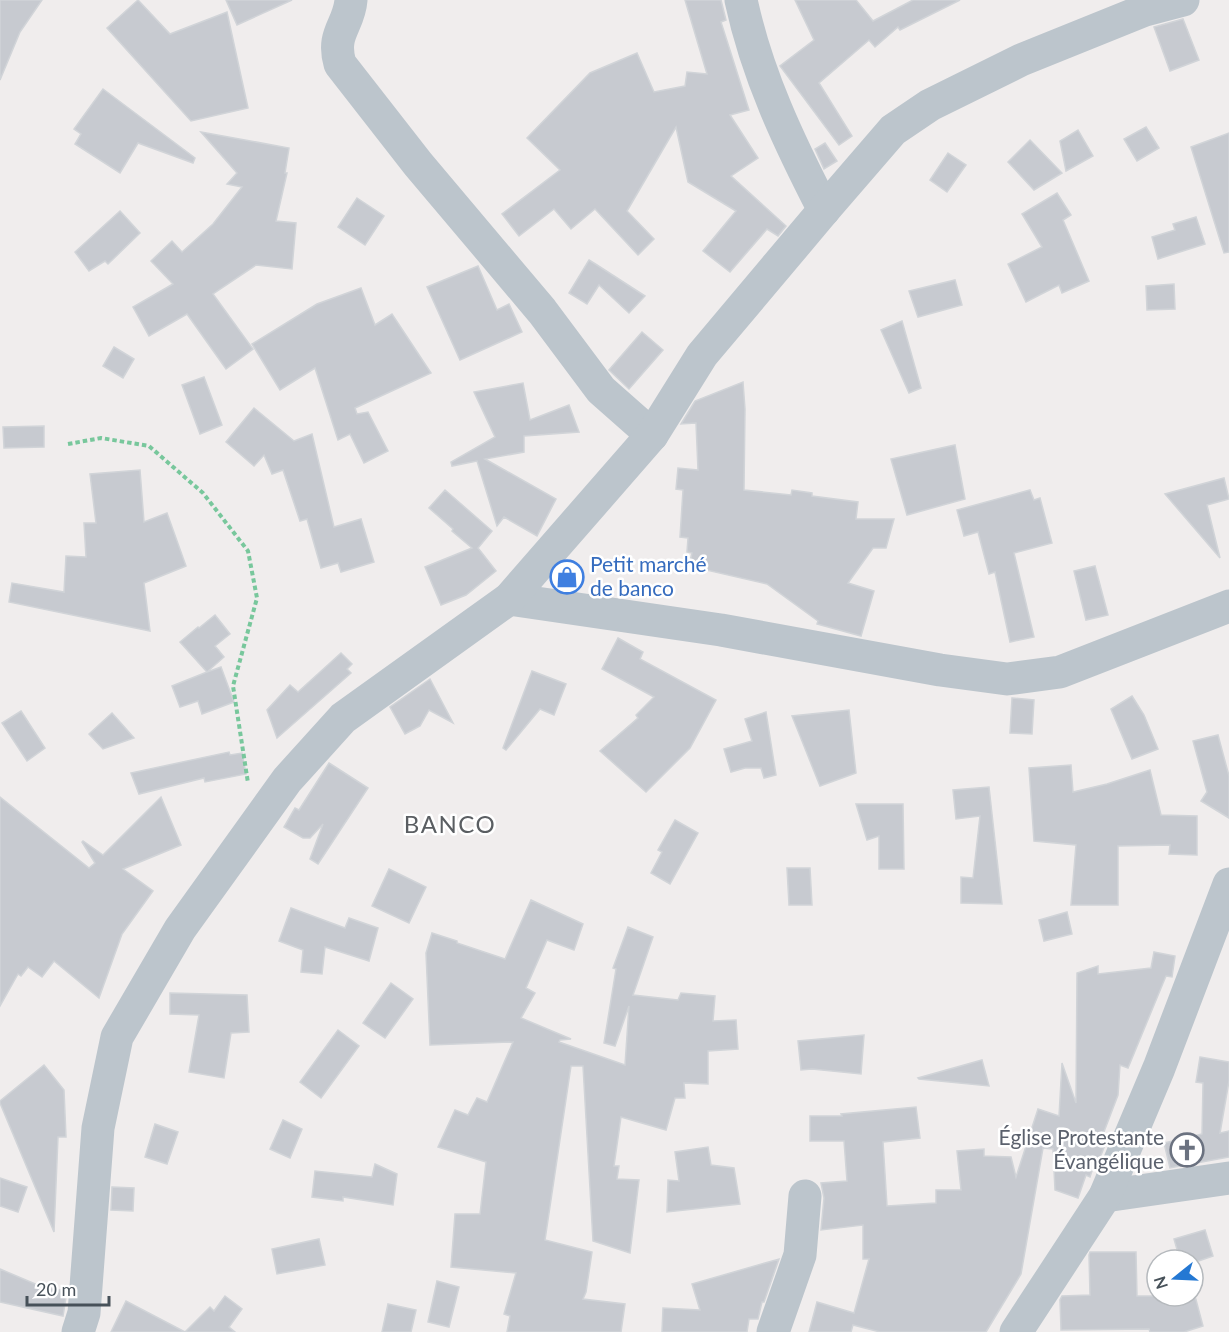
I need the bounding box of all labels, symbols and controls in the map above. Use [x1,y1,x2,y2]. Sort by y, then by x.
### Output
place label: Petit marché de banco [590,551,707,600]
shop icon: Petit marché de banco [549,559,585,595]
district label: BANCO [404,809,496,838]
place label: Église Protestante Évangélique [999,1124,1164,1173]
church icon: Église Protestante Évangélique [1169,1132,1205,1168]
north arrow [1145,1248,1205,1308]
scale bar [27,1269,110,1307]
text: N [1149,1274,1171,1292]
text: 20 m [36,1278,76,1300]

